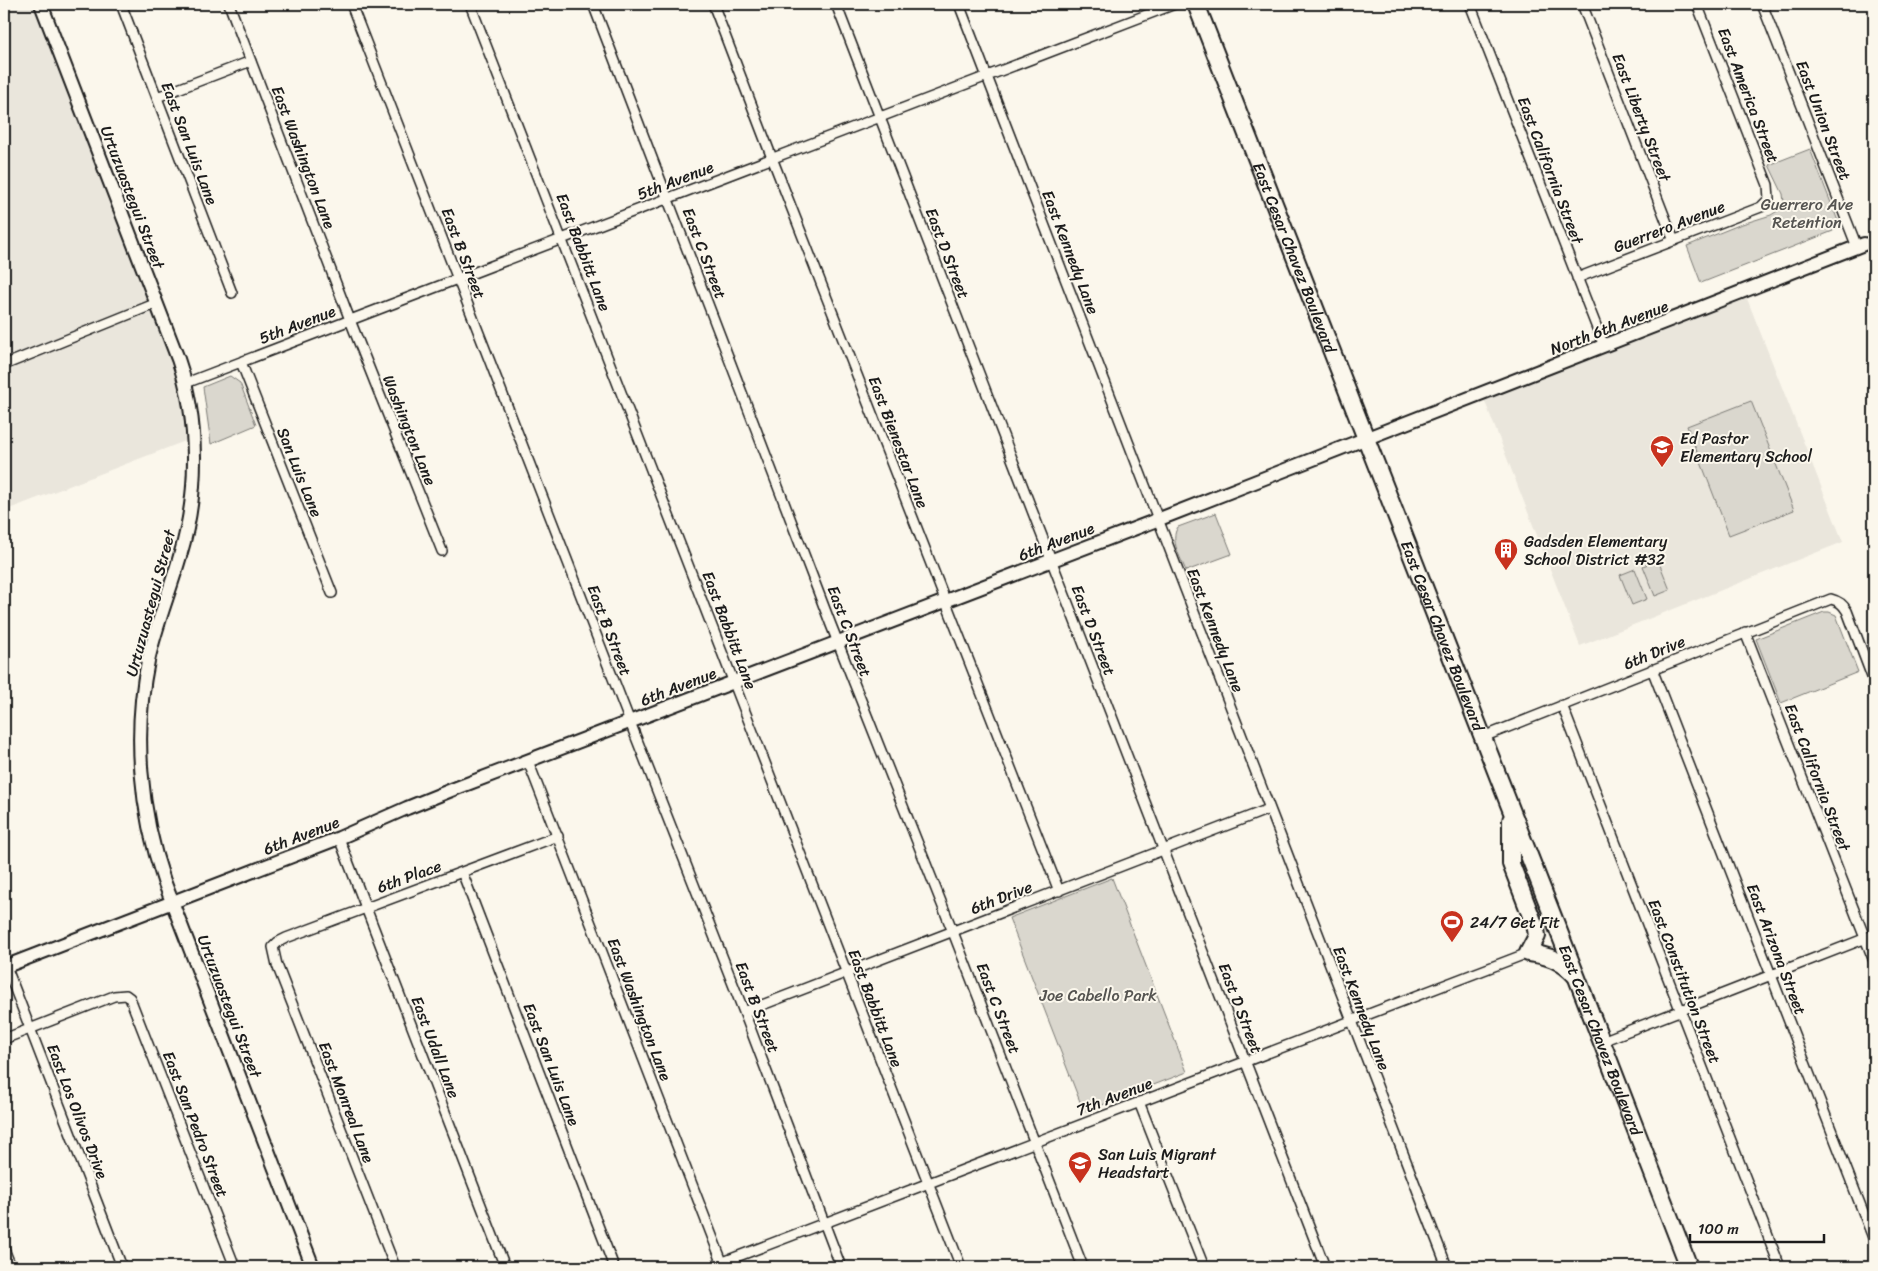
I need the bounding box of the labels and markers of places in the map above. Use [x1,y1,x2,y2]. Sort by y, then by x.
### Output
place label: Ed Pastor Elementary School [1680,424,1812,471]
school or university icon: Ed Pastor Elementary School [1649,434,1675,468]
place label: Gadsden Elementary School District #32 [1524,527,1668,574]
building icon: Gadsden Elementary School District #32 [1493,537,1519,571]
place label: 24/7 Get Fit [1470,908,1560,937]
sports icon: 24/7 Get Fit [1439,909,1465,943]
place label: San Luis Migrant Headstart [1098,1140,1216,1187]
school or university icon: San Luis Migrant Headstart [1067,1150,1093,1184]

